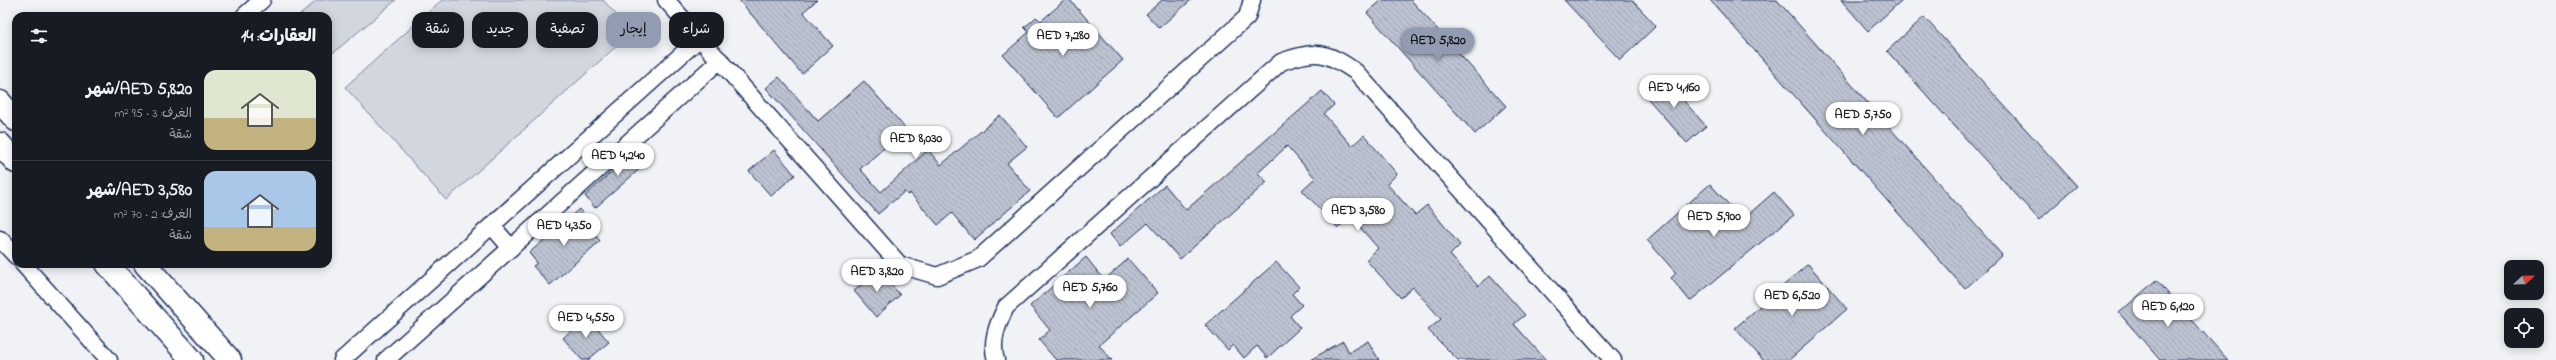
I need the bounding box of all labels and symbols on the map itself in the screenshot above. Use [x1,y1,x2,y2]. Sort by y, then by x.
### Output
pin: AED 7,280 [1017,23,1109,57]
pin: AED 5,820 [1392,28,1484,62]
pin: AED 4,160 [1628,75,1720,109]
pin: AED 5,750 [1817,102,1909,136]
pin: AED 8,030 [870,126,962,160]
pin: AED 4,240 [572,143,664,177]
pin: AED 3,580 [1312,198,1404,232]
pin: AED 5,900 [1668,204,1760,238]
pin: AED 4,350 [518,213,610,247]
pin: AED 3,820 [831,259,923,293]
north arrow [2504,260,2544,300]
pin: AED 5,760 [1044,275,1136,309]
pin: AED 6,520 [1746,283,1838,317]
pin: AED 6,120 [2122,294,2214,328]
pin: AED 4,550 [540,305,632,339]

